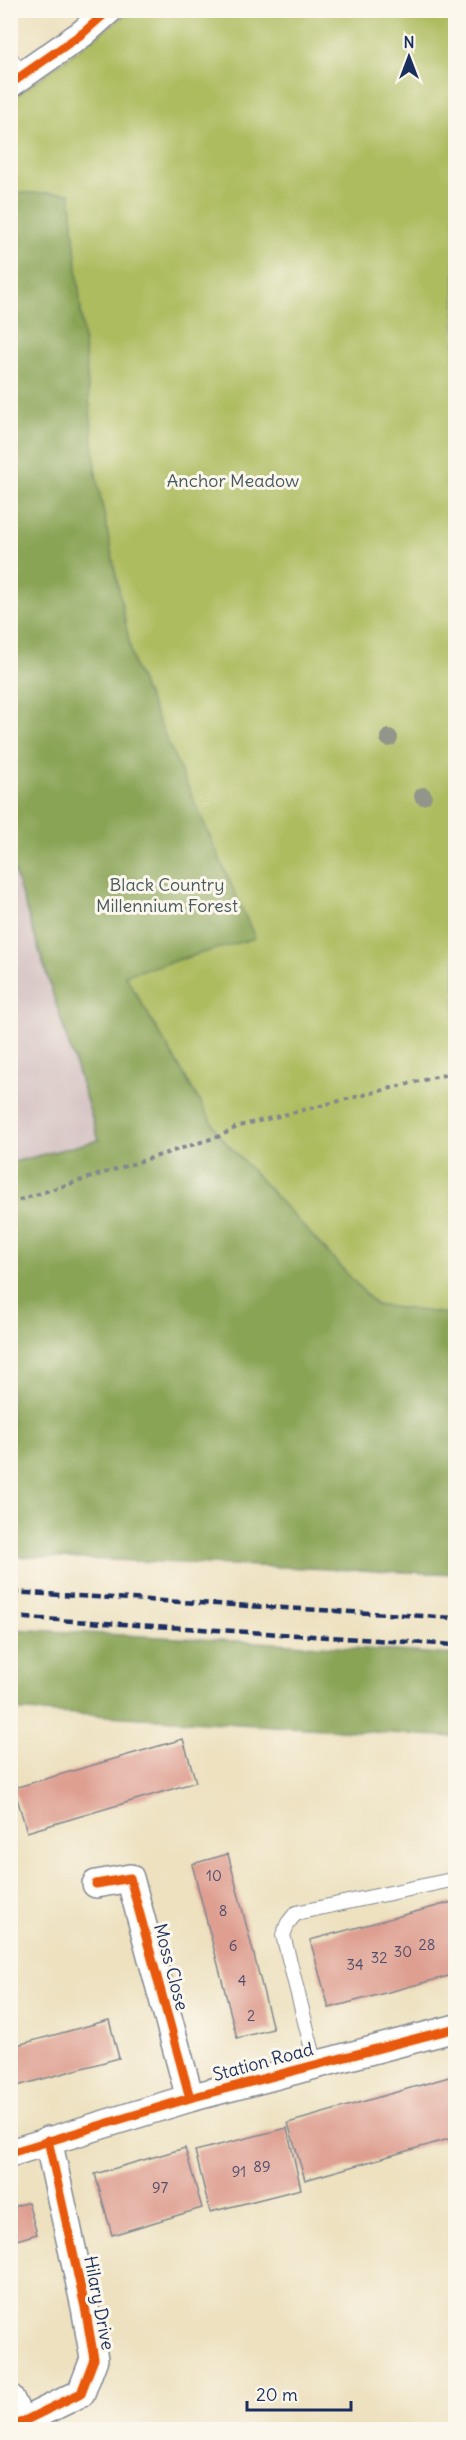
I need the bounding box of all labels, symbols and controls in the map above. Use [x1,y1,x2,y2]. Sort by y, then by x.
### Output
north arrow [379,27,439,87]
text: N [403,32,415,52]
park label: Anchor Meadow [167,469,299,492]
park label: Black Country Millennium Forest [96,873,238,917]
house number: 10 [206,1866,222,1885]
house number: 8 [219,1901,227,1920]
street label: Moss Close [149,1921,194,2013]
house number: 28 [419,1935,435,1954]
house number: 6 [229,1936,237,1955]
house number: 30 [394,1942,412,1961]
house number: 32 [371,1948,387,1967]
house number: 34 [346,1955,364,1974]
house number: 4 [238,1971,247,1990]
house number: 2 [247,2006,255,2025]
street label: Station Road [210,2037,316,2086]
house number: 89 [253,2157,271,2176]
house number: 91 [232,2162,246,2181]
house number: 97 [152,2178,168,2197]
street label: Hilary Drive [79,2254,120,2352]
scale bar [247,2374,350,2412]
text: 20 m [256,2383,298,2406]

